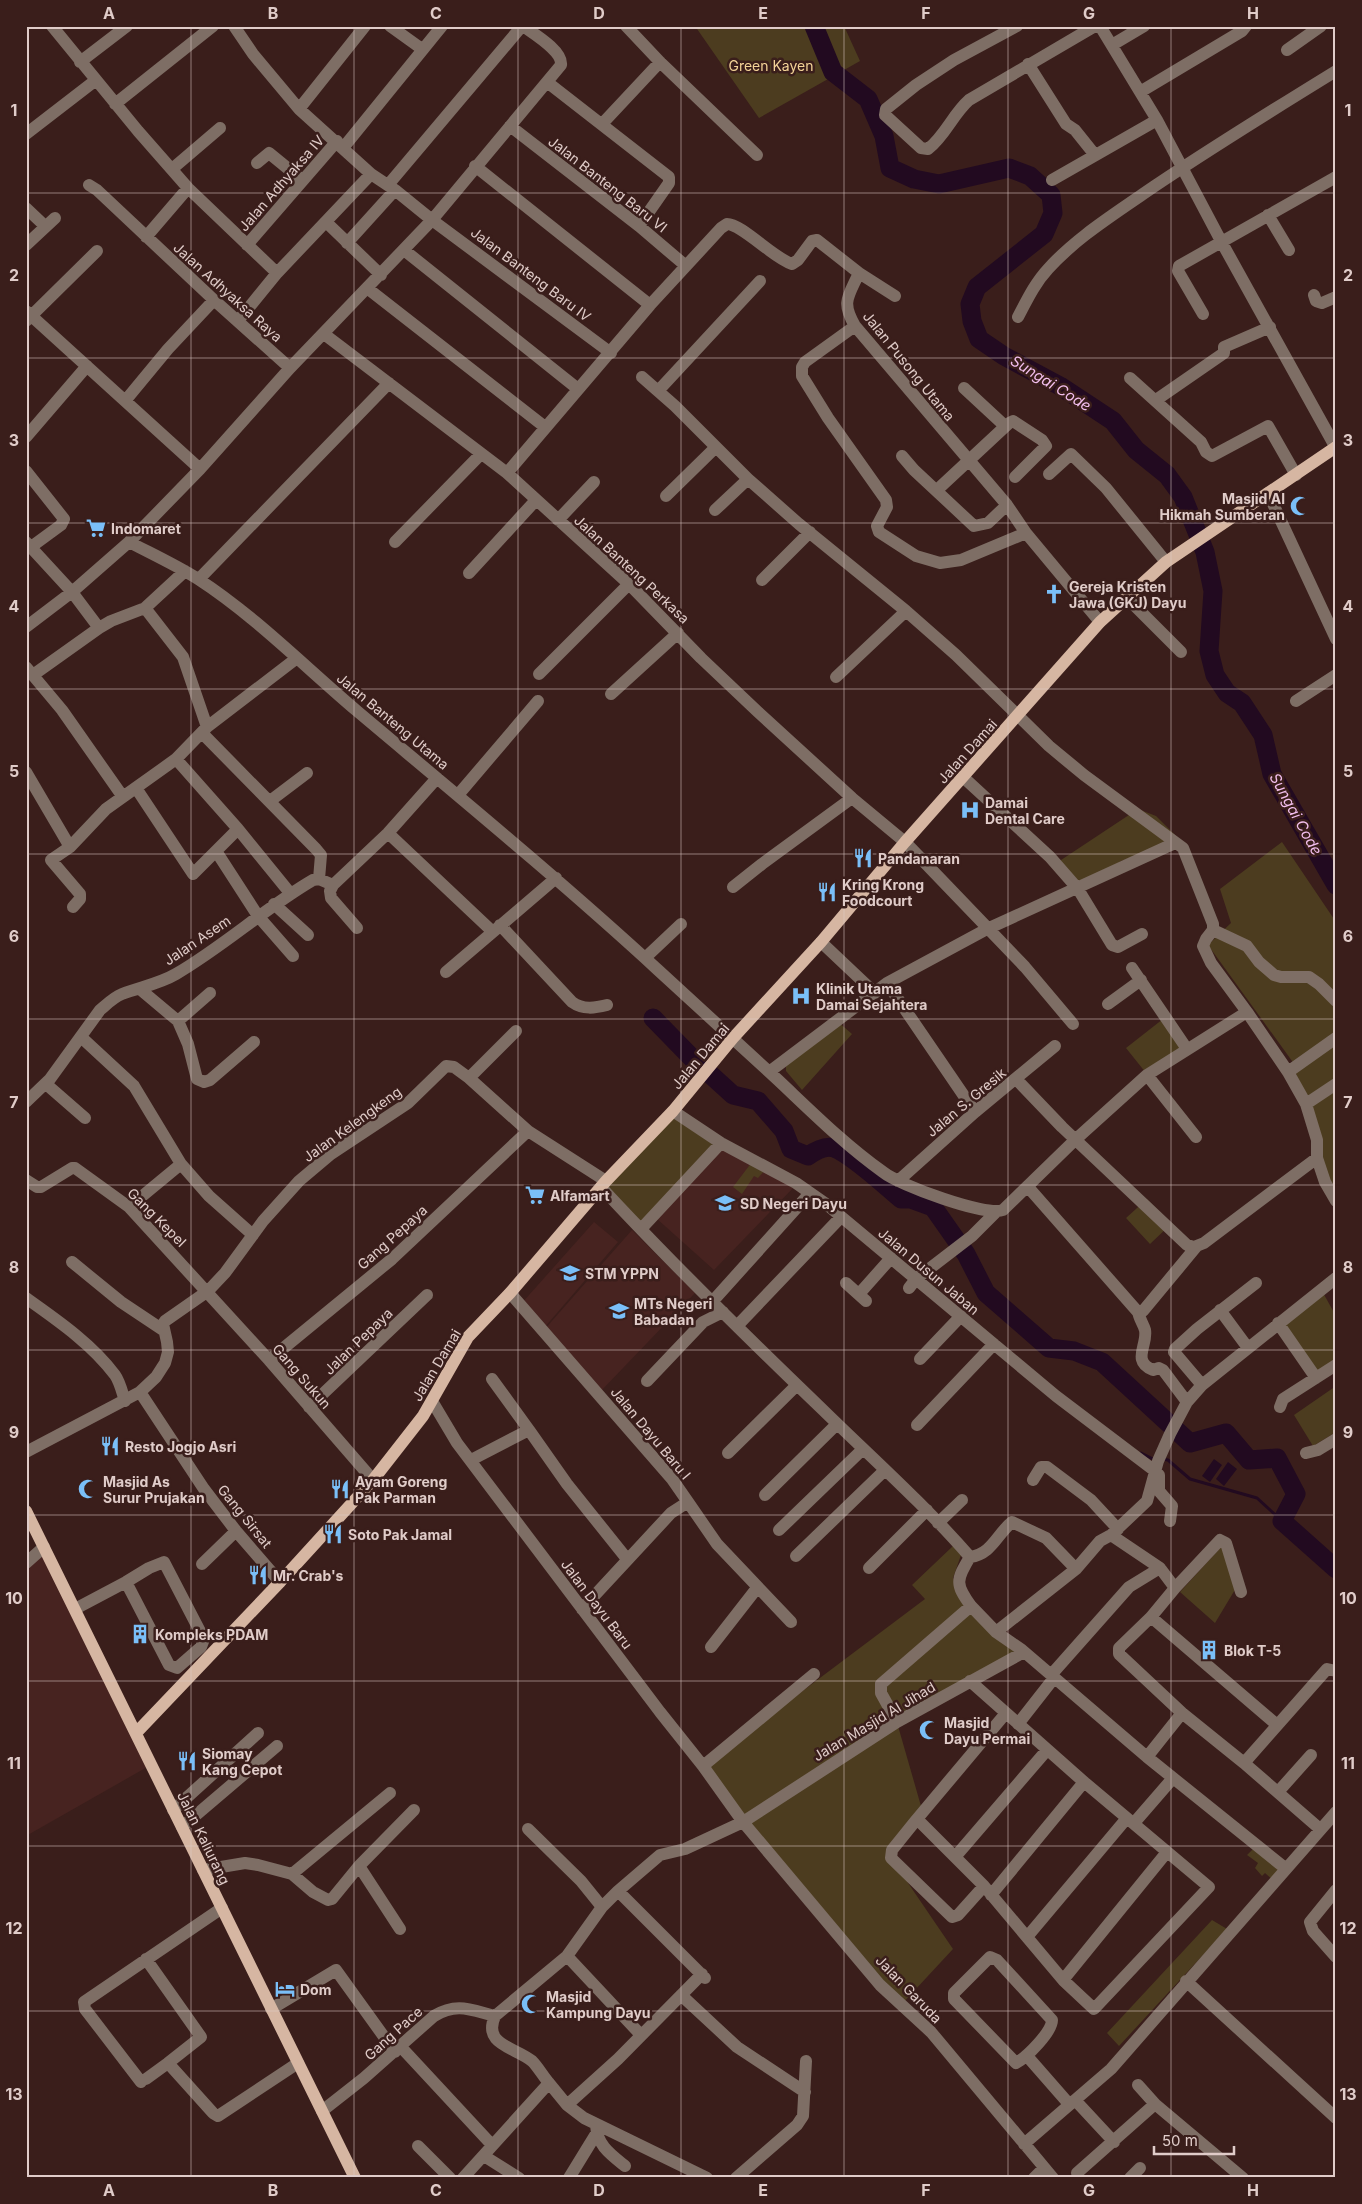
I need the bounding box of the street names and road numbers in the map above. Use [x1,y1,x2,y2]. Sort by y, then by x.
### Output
street label: Jalan Adhyaksa IV [235,131,328,234]
street label: Jalan Banteng Baru VI [545,132,671,236]
street label: Jalan Banteng Baru IV [468,223,595,325]
street label: Jalan Adhyaksa Raya [170,239,286,345]
street label: Jalan Pusong Utama [860,308,958,424]
street label: Jalan Banteng Perkasa [571,511,693,627]
street label: Jalan Banteng Utama [334,669,452,773]
street label: Jalan Damai [934,715,1000,787]
street label: Jalan Asem [160,911,234,969]
street label: Jalan Damai [668,1020,732,1092]
street label: Jalan S. Gresik [923,1064,1009,1140]
street label: Jalan Kelengkeng [300,1083,404,1165]
street label: Gang Kepel [124,1184,190,1250]
street label: Gang Pepaya [354,1201,430,1273]
street label: Jalan Dusun Jaban [875,1224,983,1318]
street label: Jalan Pepaya [320,1304,396,1378]
street label: Jalan Damai [408,1326,464,1404]
street label: Gang Sukun [269,1340,335,1412]
street label: Jalan Dayu Baru I [607,1383,695,1483]
street label: Gang Sirsat [214,1481,276,1551]
street label: Jalan Dayu Baru [558,1556,636,1652]
street label: Jalan Masjid Al Jihad [810,1678,938,1764]
street label: Jalan Kaliurang [174,1789,234,1887]
street label: Jalan Garuda [872,1952,946,2026]
street label: Gang Pace [361,2003,425,2063]

